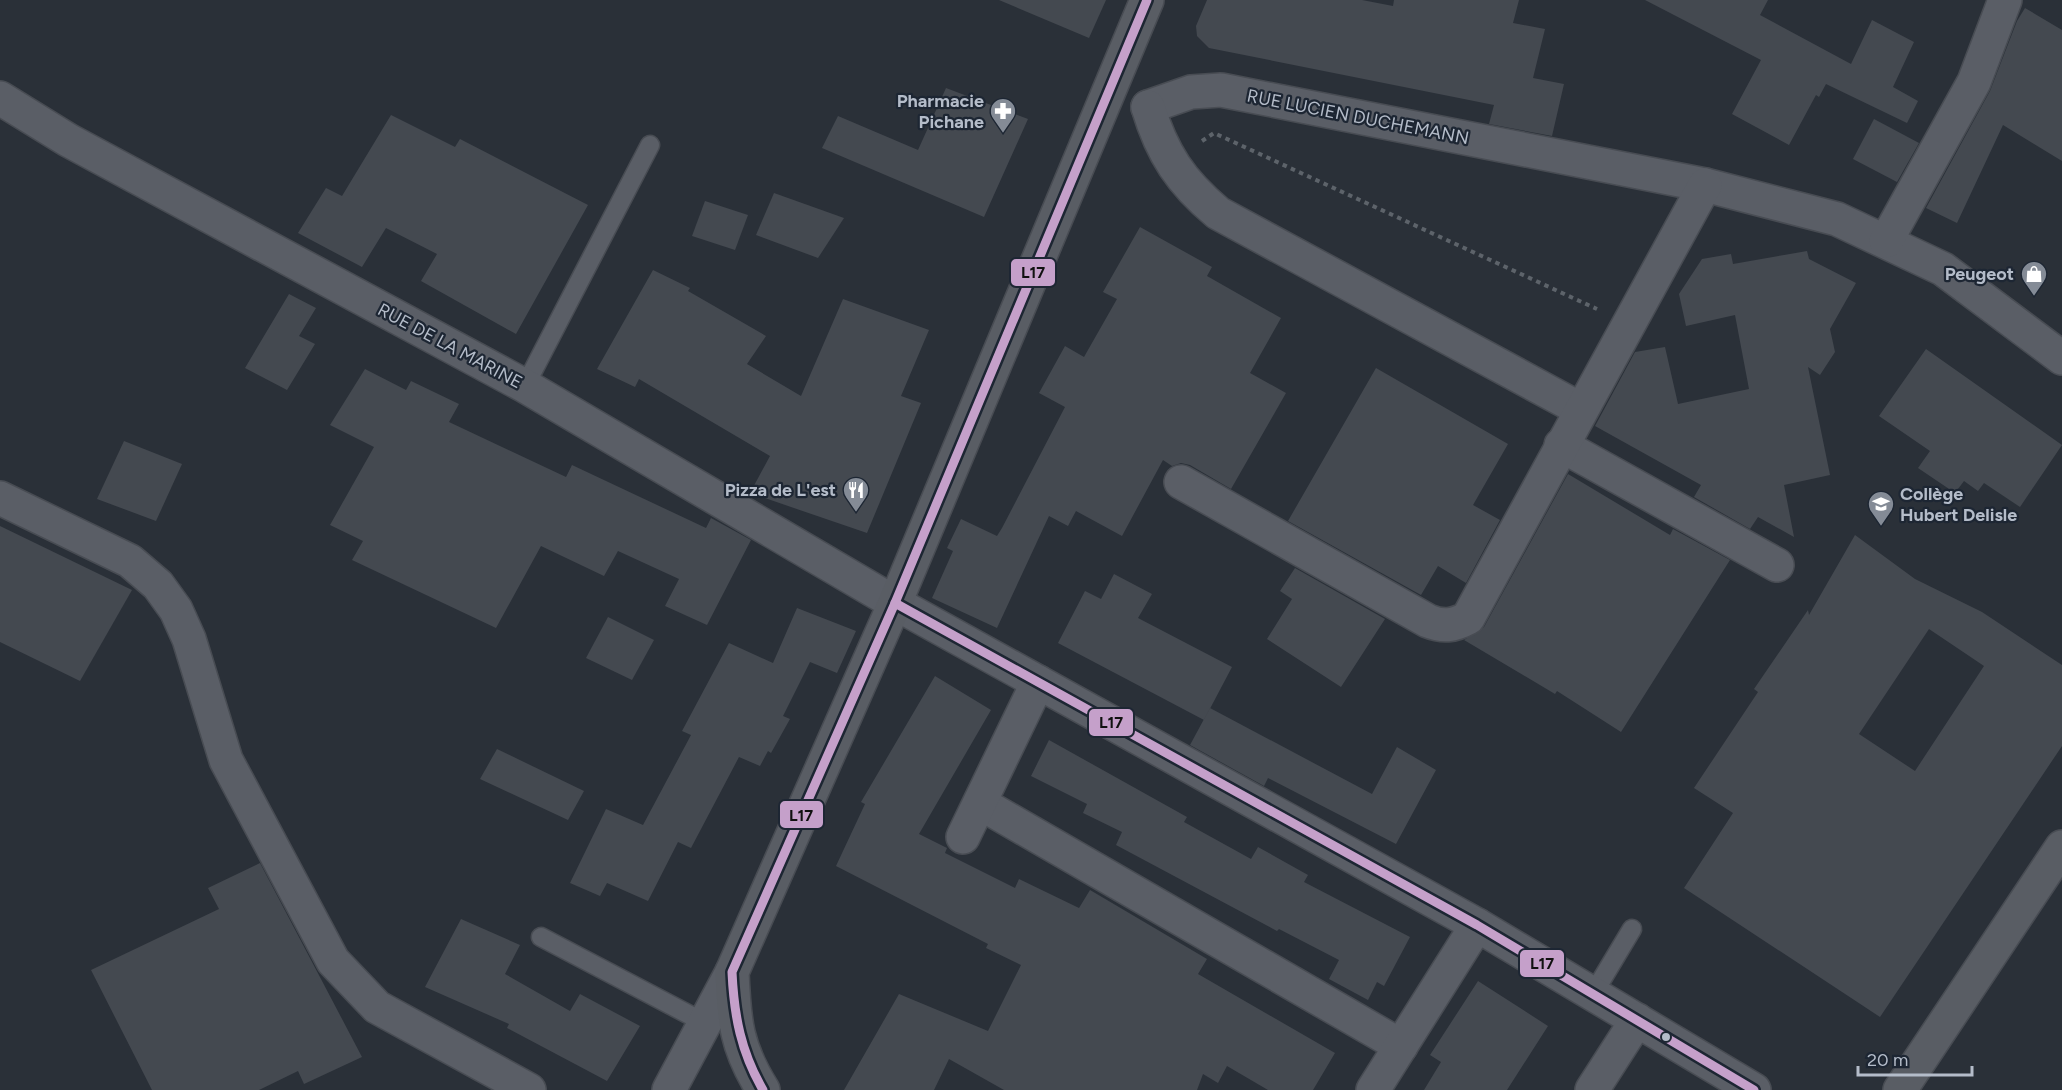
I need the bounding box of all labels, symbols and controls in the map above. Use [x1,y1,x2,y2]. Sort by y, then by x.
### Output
street label: RUE LUCIEN DUCHEMANN [1245,85,1471,149]
place label: Pharmacie Pichane [897,90,984,133]
pharmacy icon: Pharmacie Pichane [988,96,1018,134]
line badge: L17 [1010,258,1056,287]
shop icon: Peugeot [2019,259,2049,297]
text: L17 [1021,263,1045,282]
place label: Peugeot [1945,263,2014,285]
street label: RUE DE LA MARINE [374,299,526,393]
restaurant icon: Pizza de L'est [841,475,871,513]
place label: Pizza de L'est [725,479,836,501]
place label: Collège Hubert Delisle [1900,483,2017,526]
school or university icon: Collège Hubert Delisle [1866,489,1896,527]
line badge: L17 [1088,708,1134,737]
text: L17 [1099,713,1123,732]
line badge: L17 [779,800,824,829]
text: L17 [789,806,813,825]
line badge: L17 [1519,949,1565,978]
text: L17 [1530,954,1554,973]
unlabelled marker [1660,1031,1672,1043]
scale bar [1858,1039,1972,1077]
text: 20 m [1867,1049,1908,1071]

